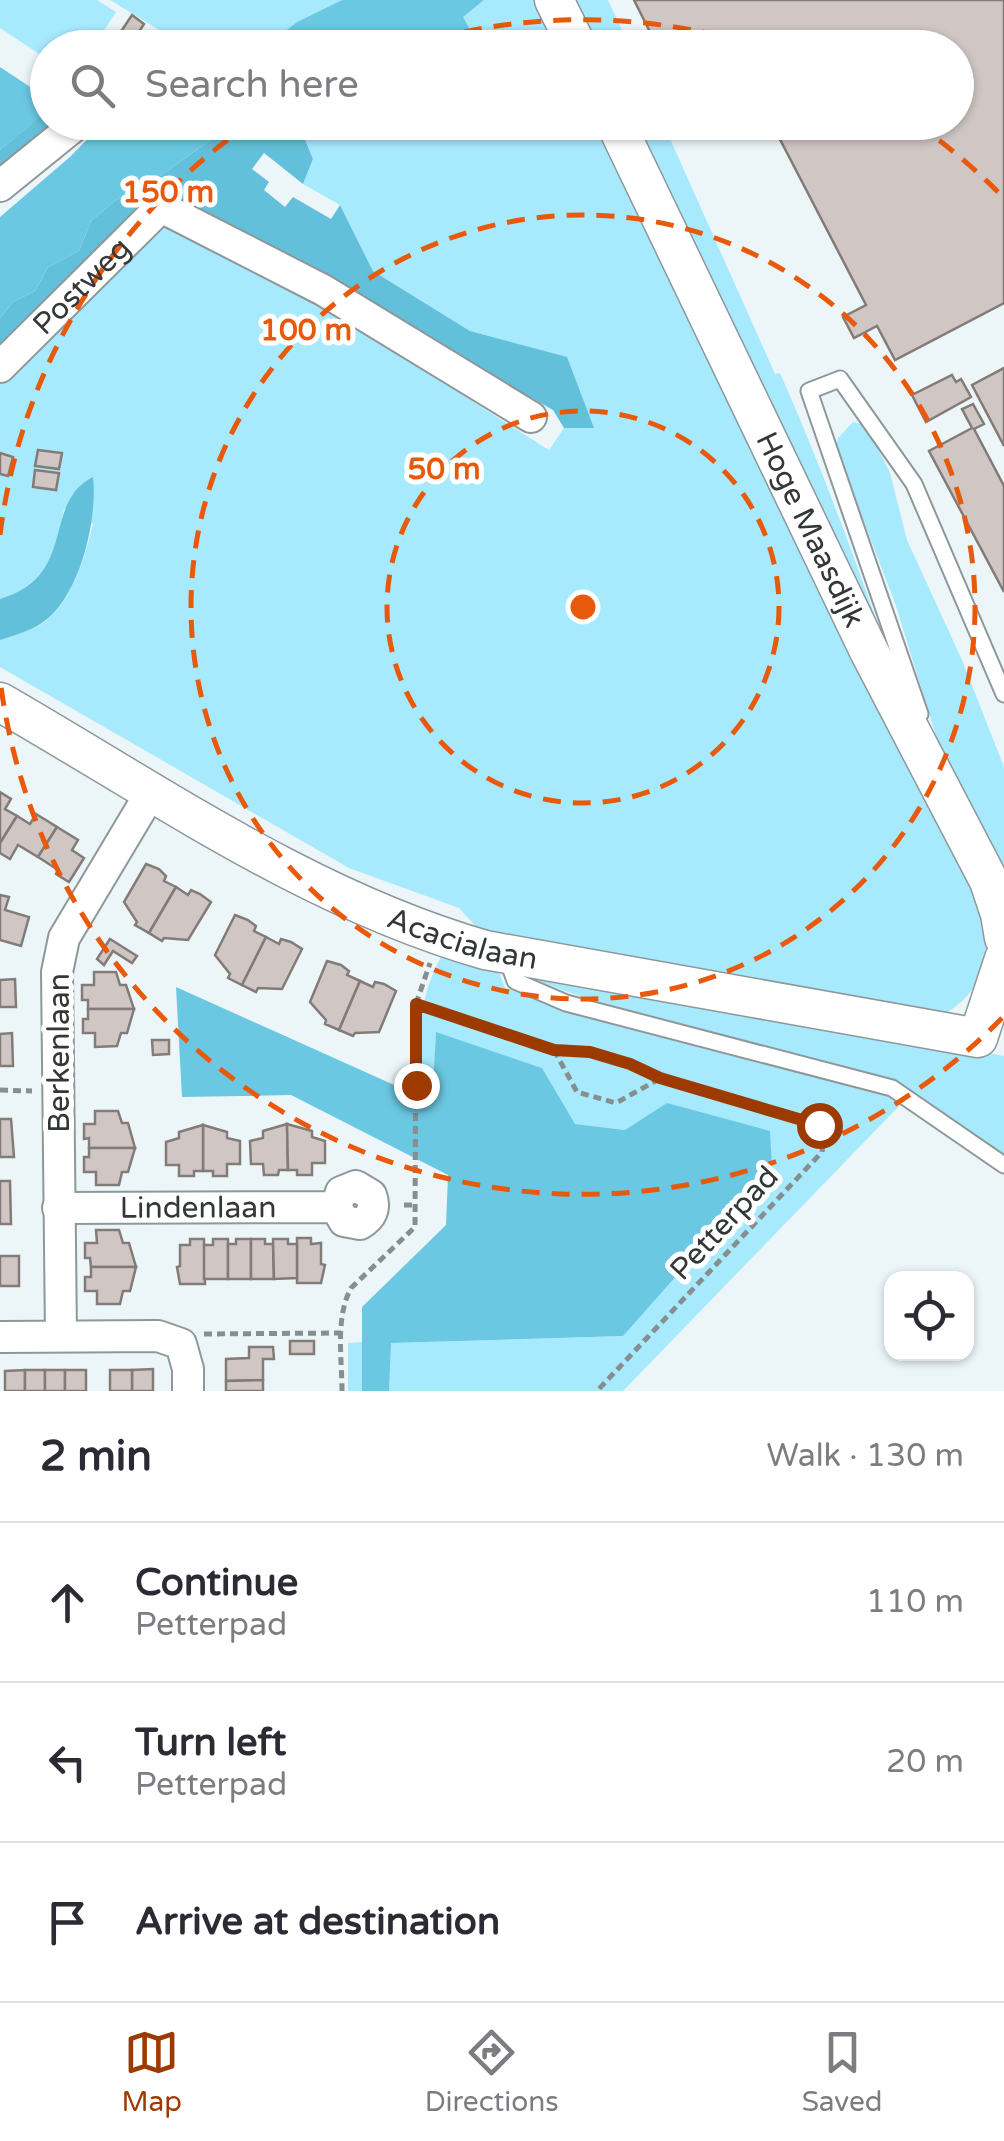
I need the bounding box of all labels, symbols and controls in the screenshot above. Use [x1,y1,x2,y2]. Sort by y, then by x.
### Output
search box [30,30,974,140]
icon: search [65,58,120,113]
text: Search here [145,62,359,108]
text: 150 m [122,174,214,211]
street label: Postweg [25,230,139,343]
text: 100 m [260,312,352,349]
street label: Hoge Maasdijk [748,426,873,633]
text: 50 m [407,451,481,488]
centre of rings [565,589,601,625]
street label: Acacialaan [382,900,540,978]
street label: Berkenlaan [41,973,78,1133]
route end [394,1063,440,1109]
route start [797,1103,843,1149]
street label: Petterpad [662,1159,787,1288]
street label: Lindenlaan [120,1189,276,1227]
map controls [884,1271,974,1361]
button: locate [884,1271,974,1361]
text: 2 min [40,1431,152,1482]
text: Walk · 130 m [767,1437,964,1475]
text: Continue [135,1560,298,1606]
icon: ahead [40,1575,95,1630]
text: 110 m [866,1583,964,1621]
text: Petterpad [135,1606,287,1644]
text: Turn left [135,1720,286,1766]
icon: left [40,1735,95,1790]
text: 20 m [886,1743,964,1781]
text: Petterpad [135,1766,287,1804]
icon: arrive [40,1895,95,1950]
text: Arrive at destination [135,1899,500,1945]
tab: Map [121,2025,182,2119]
tab: Directions [425,2025,559,2119]
tab: Saved [802,2025,883,2119]

